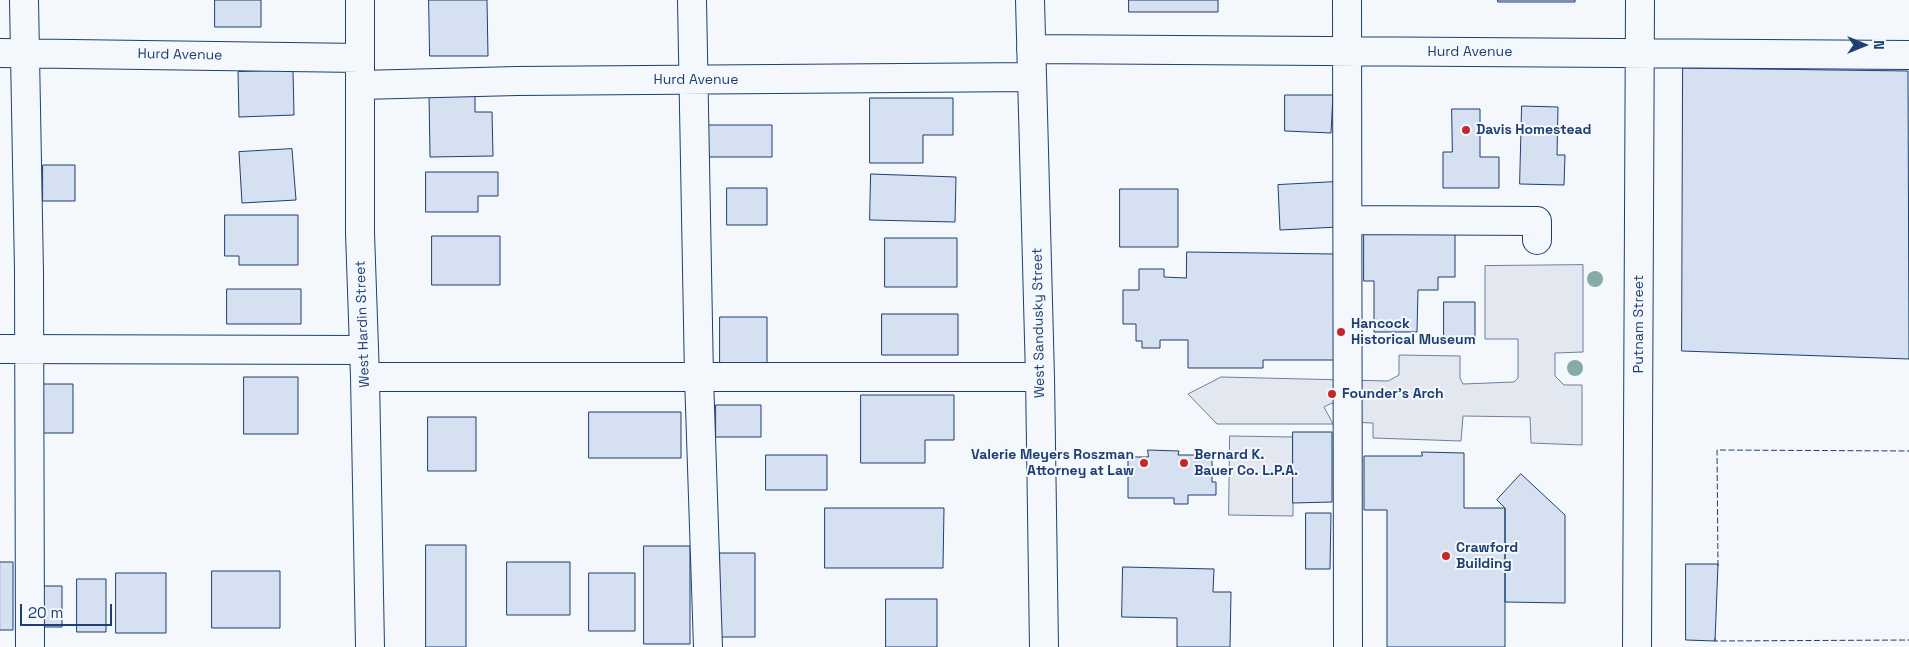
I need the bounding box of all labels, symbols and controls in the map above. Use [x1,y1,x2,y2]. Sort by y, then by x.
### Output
north arrow [1839,20,1889,70]
text: N [1870,40,1888,50]
street label: Hurd Avenue [1428,44,1512,60]
street label: Hurd Avenue [137,46,223,64]
street label: Hurd Avenue [654,72,738,88]
place label: Davis Homestead [1476,122,1591,138]
marker: Davis Homestead [1460,124,1472,136]
street label: West Sandusky Street [1029,248,1049,398]
street label: West Hardin Street [352,260,374,388]
street label: Putnam Street [1631,275,1647,373]
place label: Hancock Historical Museum [1351,316,1476,348]
marker: Hancock Historical Museum [1335,326,1347,338]
place label: Founder's Arch [1342,386,1444,402]
marker: Founder's Arch [1326,388,1338,400]
place label: Valerie Meyers Roszman Attorney at Law [971,447,1134,480]
place label: Bernard K. Bauer Co. L.P.A. [1194,447,1298,480]
marker: Valerie Meyers Roszman Attorney at Law [1138,457,1150,469]
marker: Bernard K. Bauer Co. L.P.A. [1178,457,1190,469]
place label: Crawford Building [1456,540,1518,572]
marker: Crawford Building [1440,550,1452,562]
scale bar [22,594,115,626]
text: 20 m [28,603,63,622]

